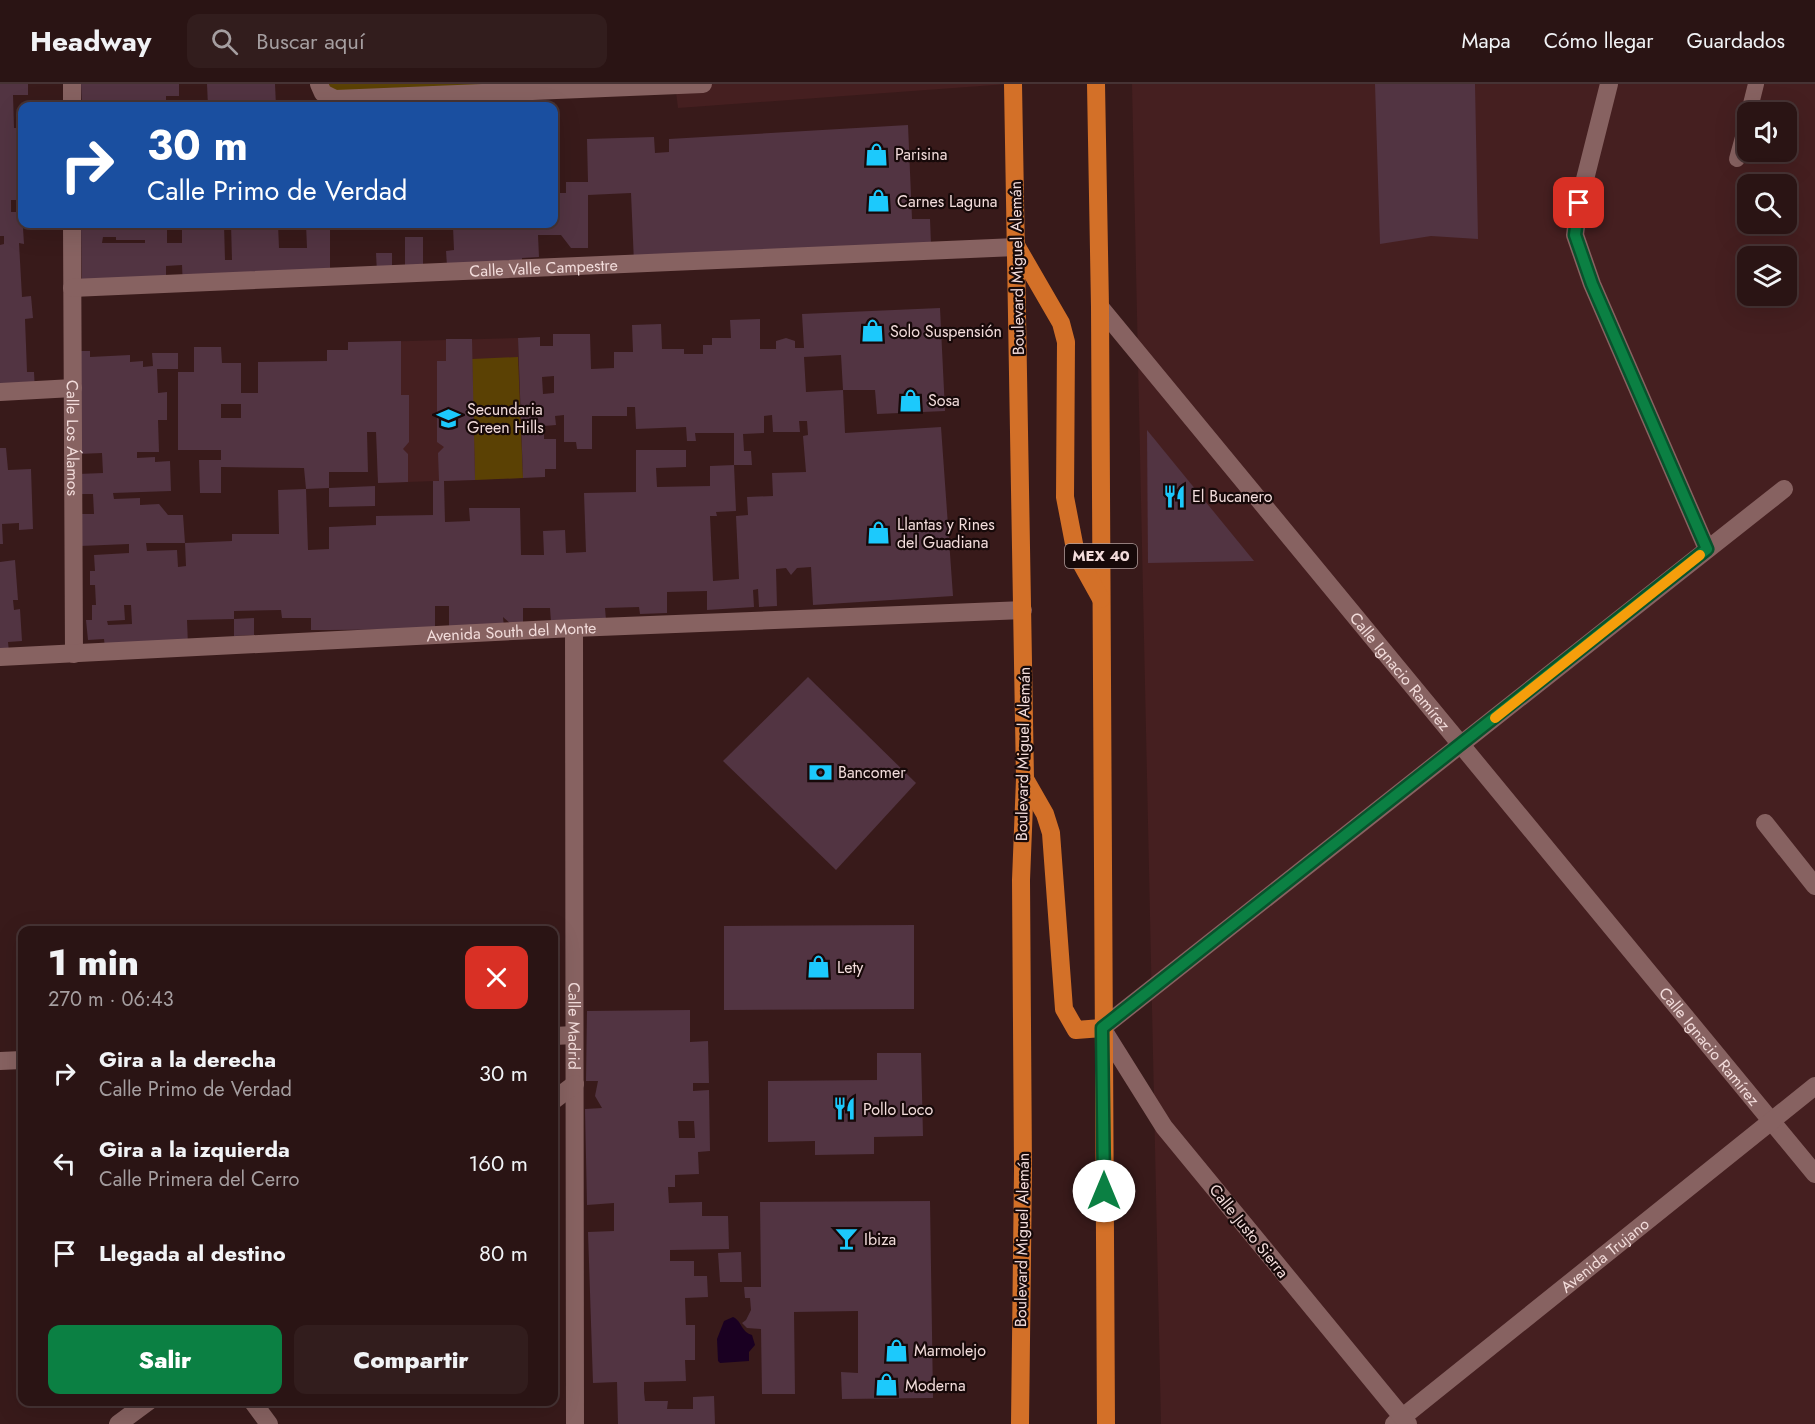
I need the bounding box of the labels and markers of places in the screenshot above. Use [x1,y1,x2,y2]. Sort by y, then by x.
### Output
shop icon: Parisina [864,141,890,167]
place label: Parisina [895,143,947,166]
pin [1553,177,1604,228]
shop icon: Carnes Laguna [866,188,892,214]
place label: Carnes Laguna [897,190,998,213]
shop icon: Solo Suspensión [859,318,885,344]
place label: Solo Suspensión [890,320,1002,343]
shop icon: Sosa [897,387,923,413]
place label: Sosa [928,389,960,412]
place label: Secundaria Green Hills [467,398,544,439]
school or university icon: Secundaria Green Hills [436,405,462,431]
restaurant icon: El Bucanero [1161,483,1187,509]
place label: El Bucanero [1192,485,1273,508]
place label: Llantas y Rines del Guadiana [897,513,995,554]
shop icon: Llantas y Rines del Guadiana [866,520,892,546]
bank icon: Bancomer [807,759,833,785]
place label: Bancomer [838,761,906,784]
shop icon: Lety [806,954,832,980]
place label: Lety [837,956,864,979]
restaurant icon: Pollo Loco [832,1096,858,1122]
place label: Pollo Loco [863,1098,934,1121]
bar icon: Ibiza [833,1226,859,1252]
place label: Ibiza [864,1228,896,1251]
shop icon: Marmolejo [883,1337,909,1363]
place label: Marmolejo [914,1339,986,1362]
shop icon: Moderna [874,1372,900,1398]
place label: Moderna [905,1374,966,1397]

